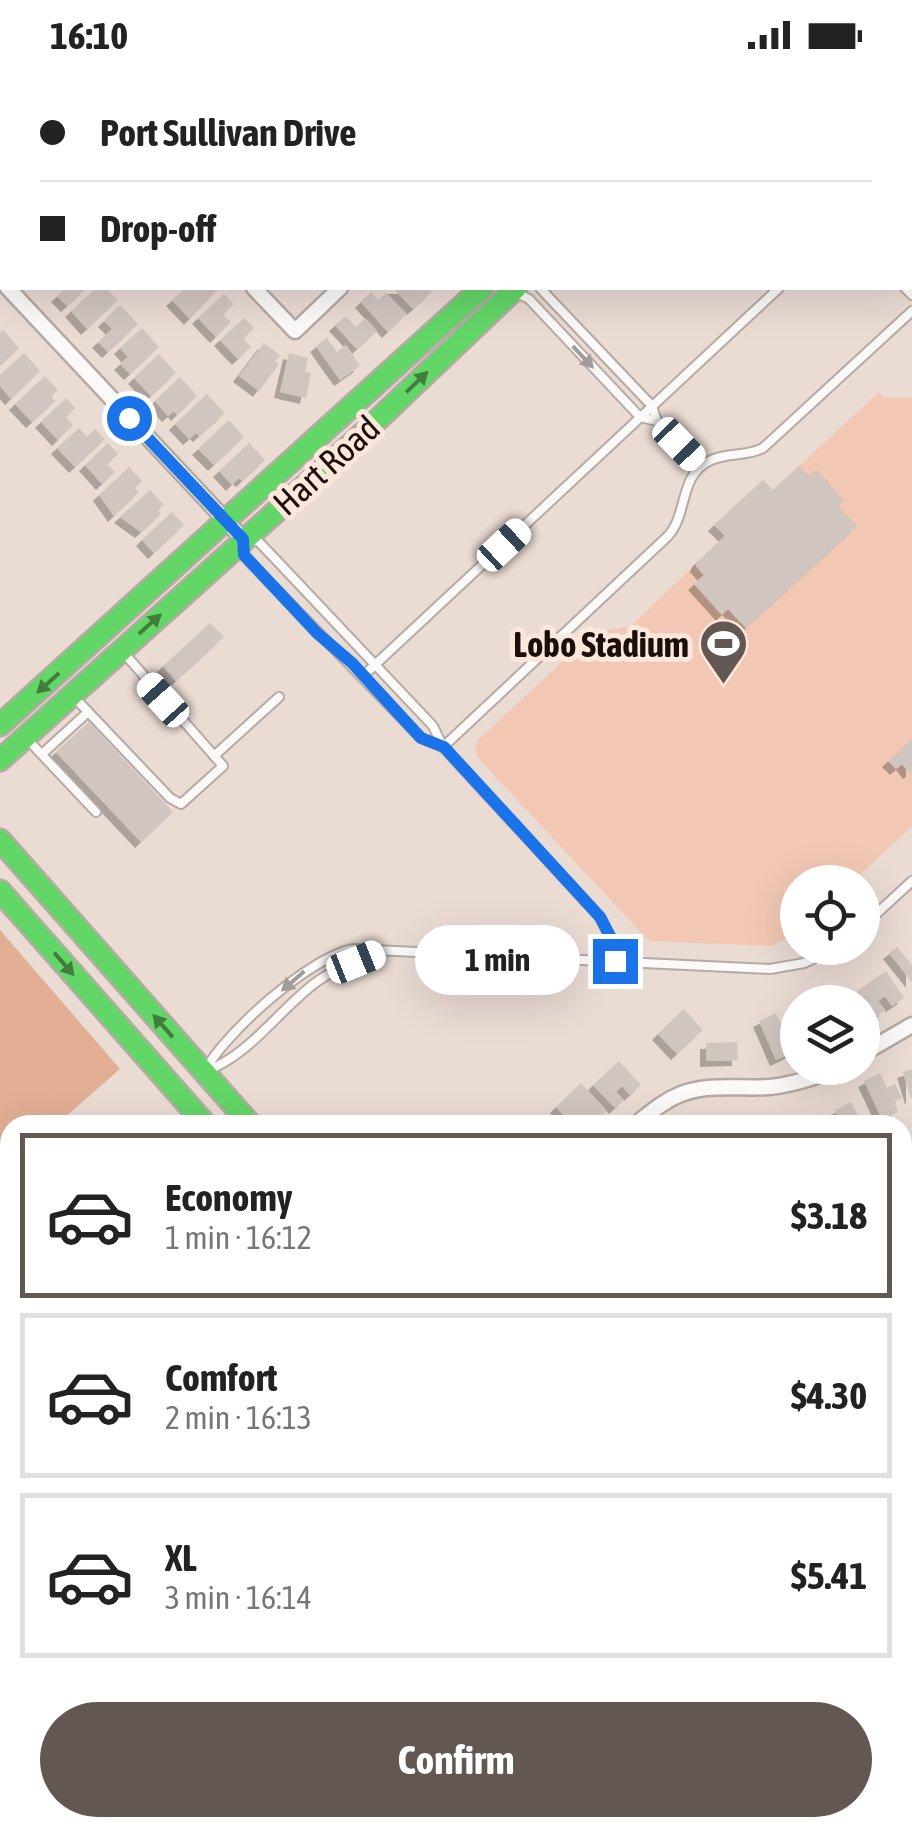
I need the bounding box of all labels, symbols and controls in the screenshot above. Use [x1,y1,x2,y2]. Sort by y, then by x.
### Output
text: 16:10 [50,14,128,57]
text: Port Sullivan Drive [100,111,357,154]
text: Drop-off [100,207,216,250]
one-way arrow [571,344,594,368]
one-way arrow [404,371,428,394]
route start [107,396,152,441]
street label: Hart Road [265,407,387,523]
car [647,412,711,476]
car [472,514,536,576]
one-way arrow [137,613,162,635]
sports icon: Lobo Stadium [698,618,750,686]
place label: Lobo Stadium [513,624,689,664]
car [132,668,194,732]
one-way arrow [35,671,60,693]
map controls [780,865,880,1085]
button: locate [780,865,880,965]
callout: 1 min [415,926,580,996]
car [323,937,389,987]
route end [593,939,638,984]
text: 1 min [465,941,530,978]
one-way arrow [53,951,75,976]
one-way arrow [281,970,306,992]
button: layers [780,985,880,1085]
one-way arrow [153,1014,175,1039]
icon: car [45,1171,135,1261]
text: Economy [165,1176,292,1219]
text: $3.18 [791,1194,867,1237]
text: 1 min · 16:12 [165,1219,312,1256]
icon: car [45,1351,135,1441]
text: Comfort [165,1356,277,1399]
text: $4.30 [791,1374,867,1417]
text: 2 min · 16:13 [165,1399,312,1436]
icon: car [45,1531,135,1621]
text: XL [165,1536,197,1579]
text: $5.41 [791,1554,867,1597]
text: 3 min · 16:14 [165,1579,312,1616]
button: Confirm [40,1702,872,1817]

